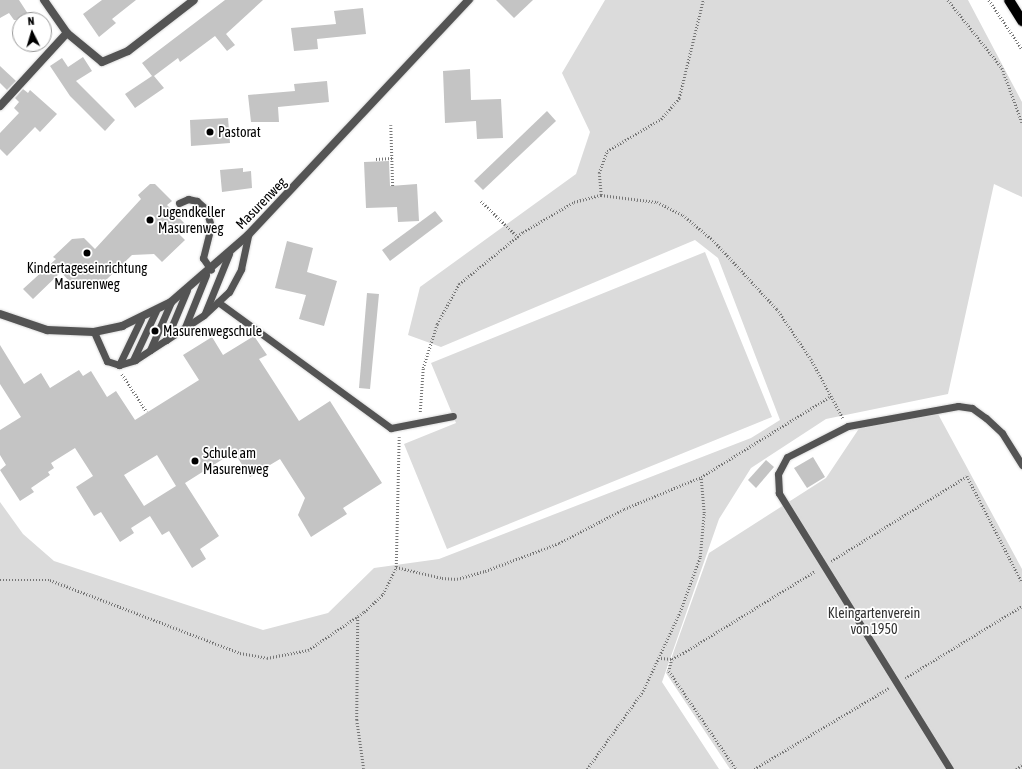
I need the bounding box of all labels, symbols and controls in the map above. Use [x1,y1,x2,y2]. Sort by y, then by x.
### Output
north arrow [12,12,52,52]
text: N [27,15,35,27]
place label: Pastorat [218,124,261,140]
marker: Pastorat [205,127,215,137]
street label: Masurenweg [232,174,290,232]
place label: Jugendkeller Masurenweg [158,204,225,236]
marker: Jugendkeller Masurenweg [145,215,155,225]
marker: Kindertageseinrichtung Masurenweg [82,248,92,258]
place label: Kindertageseinrichtung Masurenweg [27,260,147,292]
place label: Masurenwegschule [163,323,262,339]
marker: Masurenwegschule [150,326,160,336]
place label: Schule am Masurenweg [203,445,268,478]
marker: Schule am Masurenweg [190,456,200,466]
park label: Kleingartenverein von 1950 [828,605,920,638]

